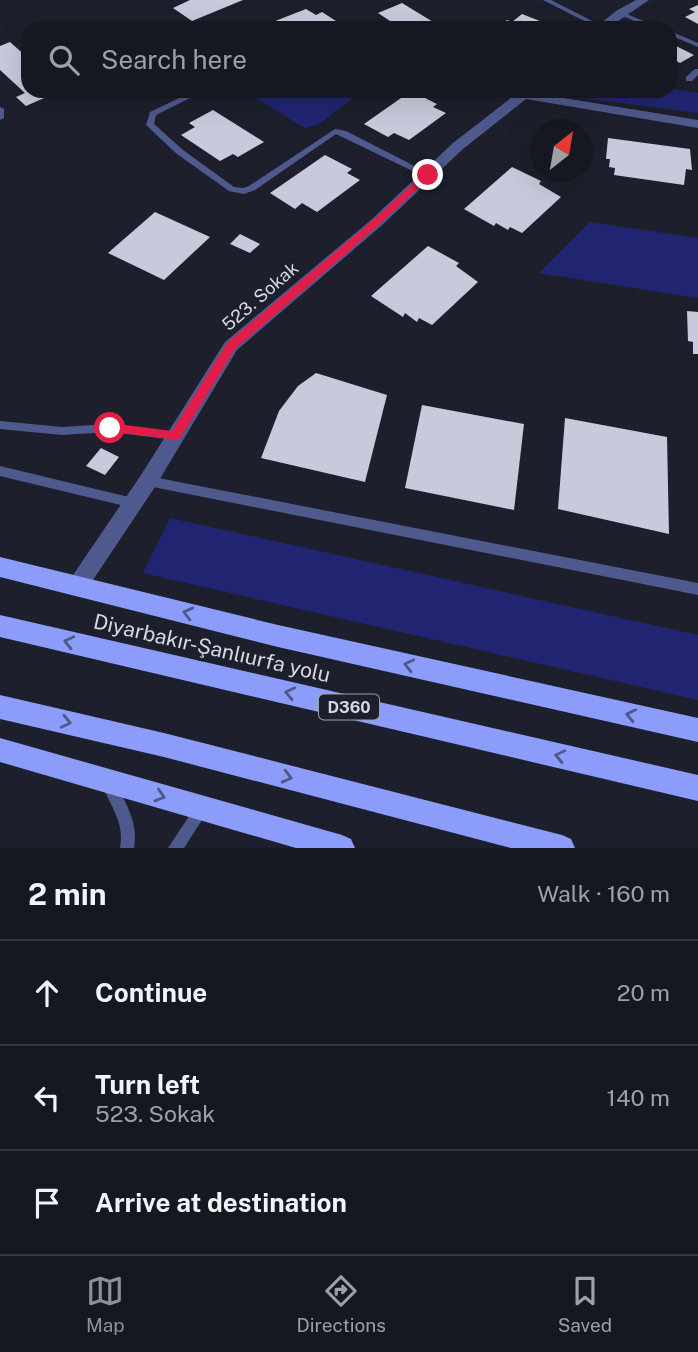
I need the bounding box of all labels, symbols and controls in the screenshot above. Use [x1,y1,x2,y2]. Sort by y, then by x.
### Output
search box [21,21,677,98]
icon: search [45,41,83,79]
text: Search here [101,44,247,75]
north arrow [530,119,593,182]
route end [412,159,443,190]
street label: 523. Sokak [218,257,302,335]
route start [94,412,125,443]
one-way arrow [182,607,194,621]
street label: Diyarbakır-Şanlıurfa yolu [91,609,333,687]
one-way arrow [63,636,75,650]
one-way arrow [403,659,415,674]
one-way arrow [285,687,297,702]
road number: D360 [319,694,379,720]
one-way arrow [625,709,637,723]
one-way arrow [60,714,72,729]
one-way arrow [554,749,566,764]
one-way arrow [281,769,293,783]
one-way arrow [153,788,165,802]
text: 2 min [28,876,107,912]
text: Walk · 160 m [537,880,670,907]
icon: ahead [28,974,66,1012]
text: Continue [95,977,207,1008]
text: 20 m [617,979,670,1006]
text: Turn left [95,1069,200,1100]
icon: left [28,1079,66,1117]
text: 140 m [607,1084,670,1111]
text: 523. Sokak [95,1100,215,1127]
icon: arrive [28,1184,66,1222]
text: Arrive at destination [95,1187,347,1218]
tab: Map [86,1272,125,1336]
tab: Directions [297,1272,386,1336]
tab: Saved [558,1272,612,1336]

